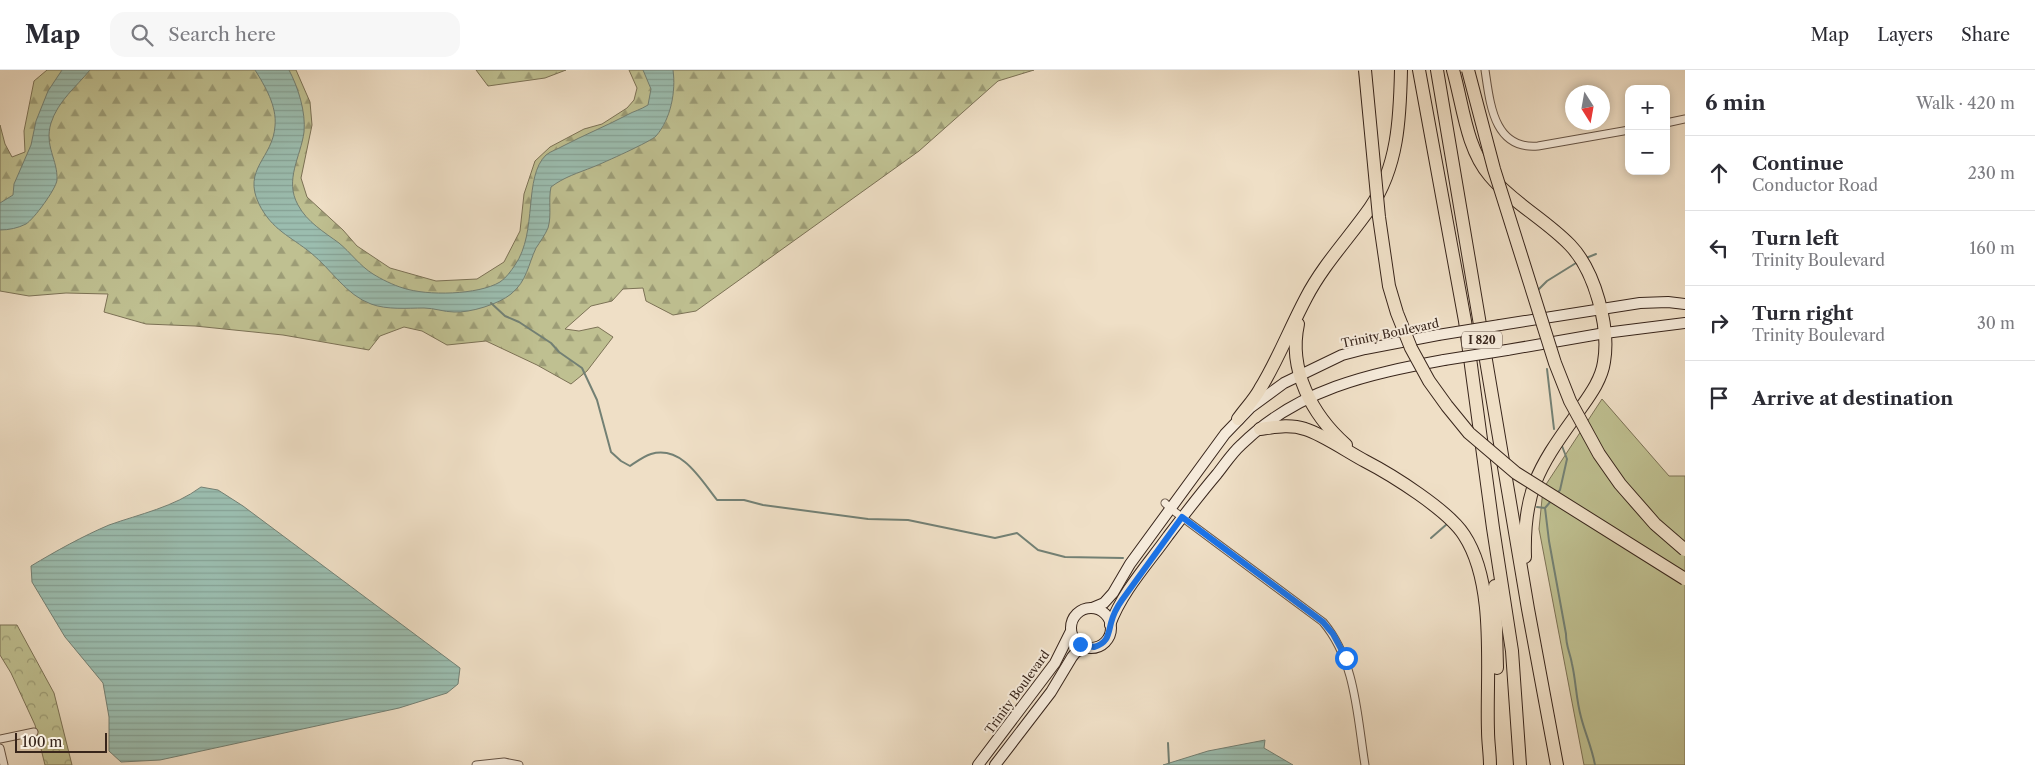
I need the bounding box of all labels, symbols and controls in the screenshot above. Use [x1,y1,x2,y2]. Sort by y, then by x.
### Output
search box [110,12,460,57]
text: Map [25,20,80,49]
icon: search [128,21,156,49]
text: Search here [168,23,276,46]
text: Map [1811,24,1849,46]
text: Layers [1877,24,1933,46]
text: Share [1961,24,2010,46]
north arrow [1565,85,1610,130]
map controls [1625,85,1670,175]
button: + [1625,85,1670,130]
text: 6 min [1705,90,1766,115]
text: Walk · 420 m [1916,93,2015,113]
button: − [1625,130,1670,175]
text: Continue [1752,152,1844,175]
icon: ahead [1705,159,1733,187]
text: 230 m [1968,163,2015,183]
text: Conductor Road [1752,175,1878,195]
text: Turn left [1752,227,1839,250]
icon: left [1705,234,1733,262]
text: 160 m [1970,238,2015,258]
text: Trinity Boulevard [1752,250,1885,270]
text: Turn right [1752,302,1853,325]
icon: right [1705,309,1733,337]
text: 30 m [1977,313,2015,333]
street label: Trinity Boulevard [1340,315,1441,351]
text: Trinity Boulevard [1752,325,1885,345]
road number: I 820 [1462,332,1502,348]
icon: arrive [1705,384,1733,412]
text: Arrive at destination [1752,387,1953,410]
route end [1069,633,1092,656]
street label: Trinity Boulevard [982,647,1053,737]
route start [1335,647,1358,670]
scale bar [15,730,108,753]
text: 100 m [22,733,62,751]

